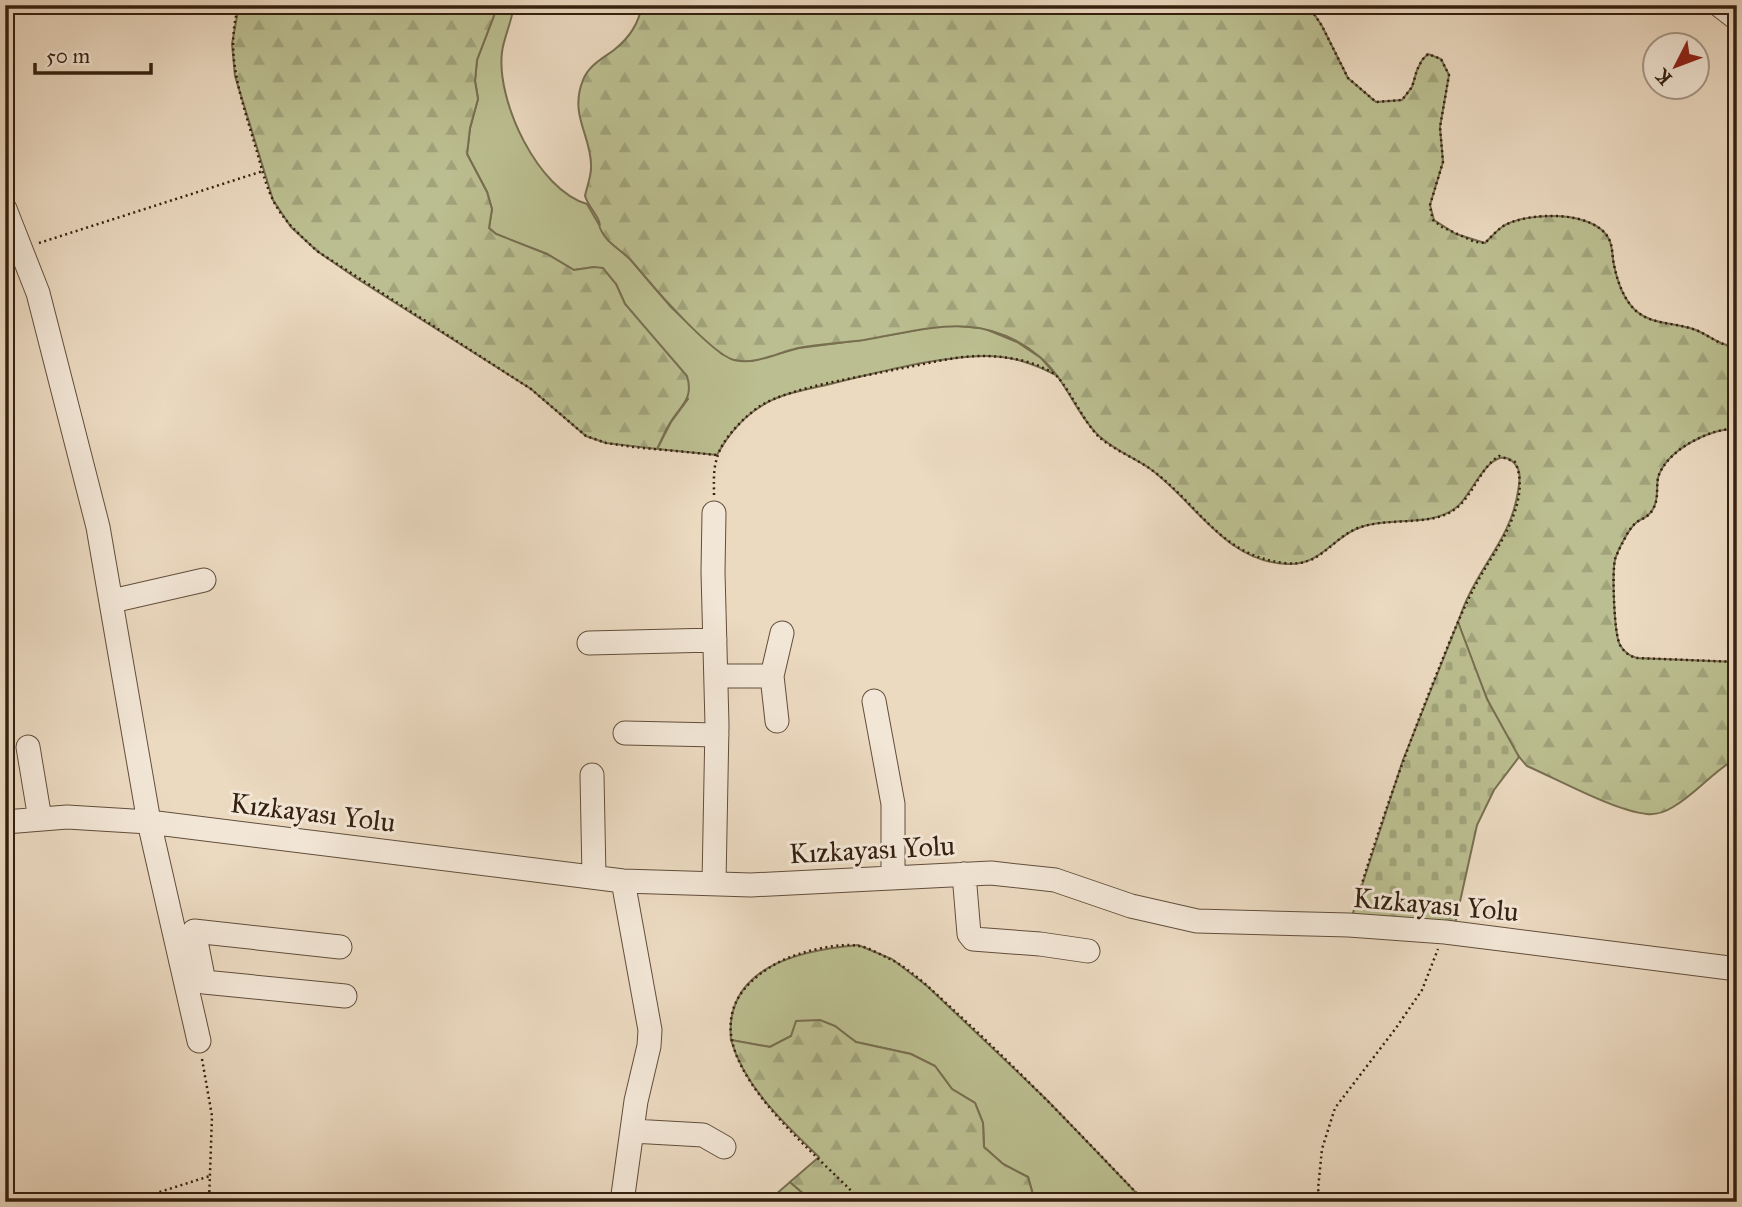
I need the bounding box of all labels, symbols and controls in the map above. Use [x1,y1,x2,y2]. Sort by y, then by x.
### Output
scale bar [35,32,150,76]
north arrow [1640,32,1710,102]
text: 50 m [46,43,91,69]
text: K [1650,63,1677,90]
street label: Kızkayası Yolu [228,785,398,840]
street label: Kızkayası Yolu [788,828,956,871]
street label: Kızkayası Yolu [1352,880,1520,929]

